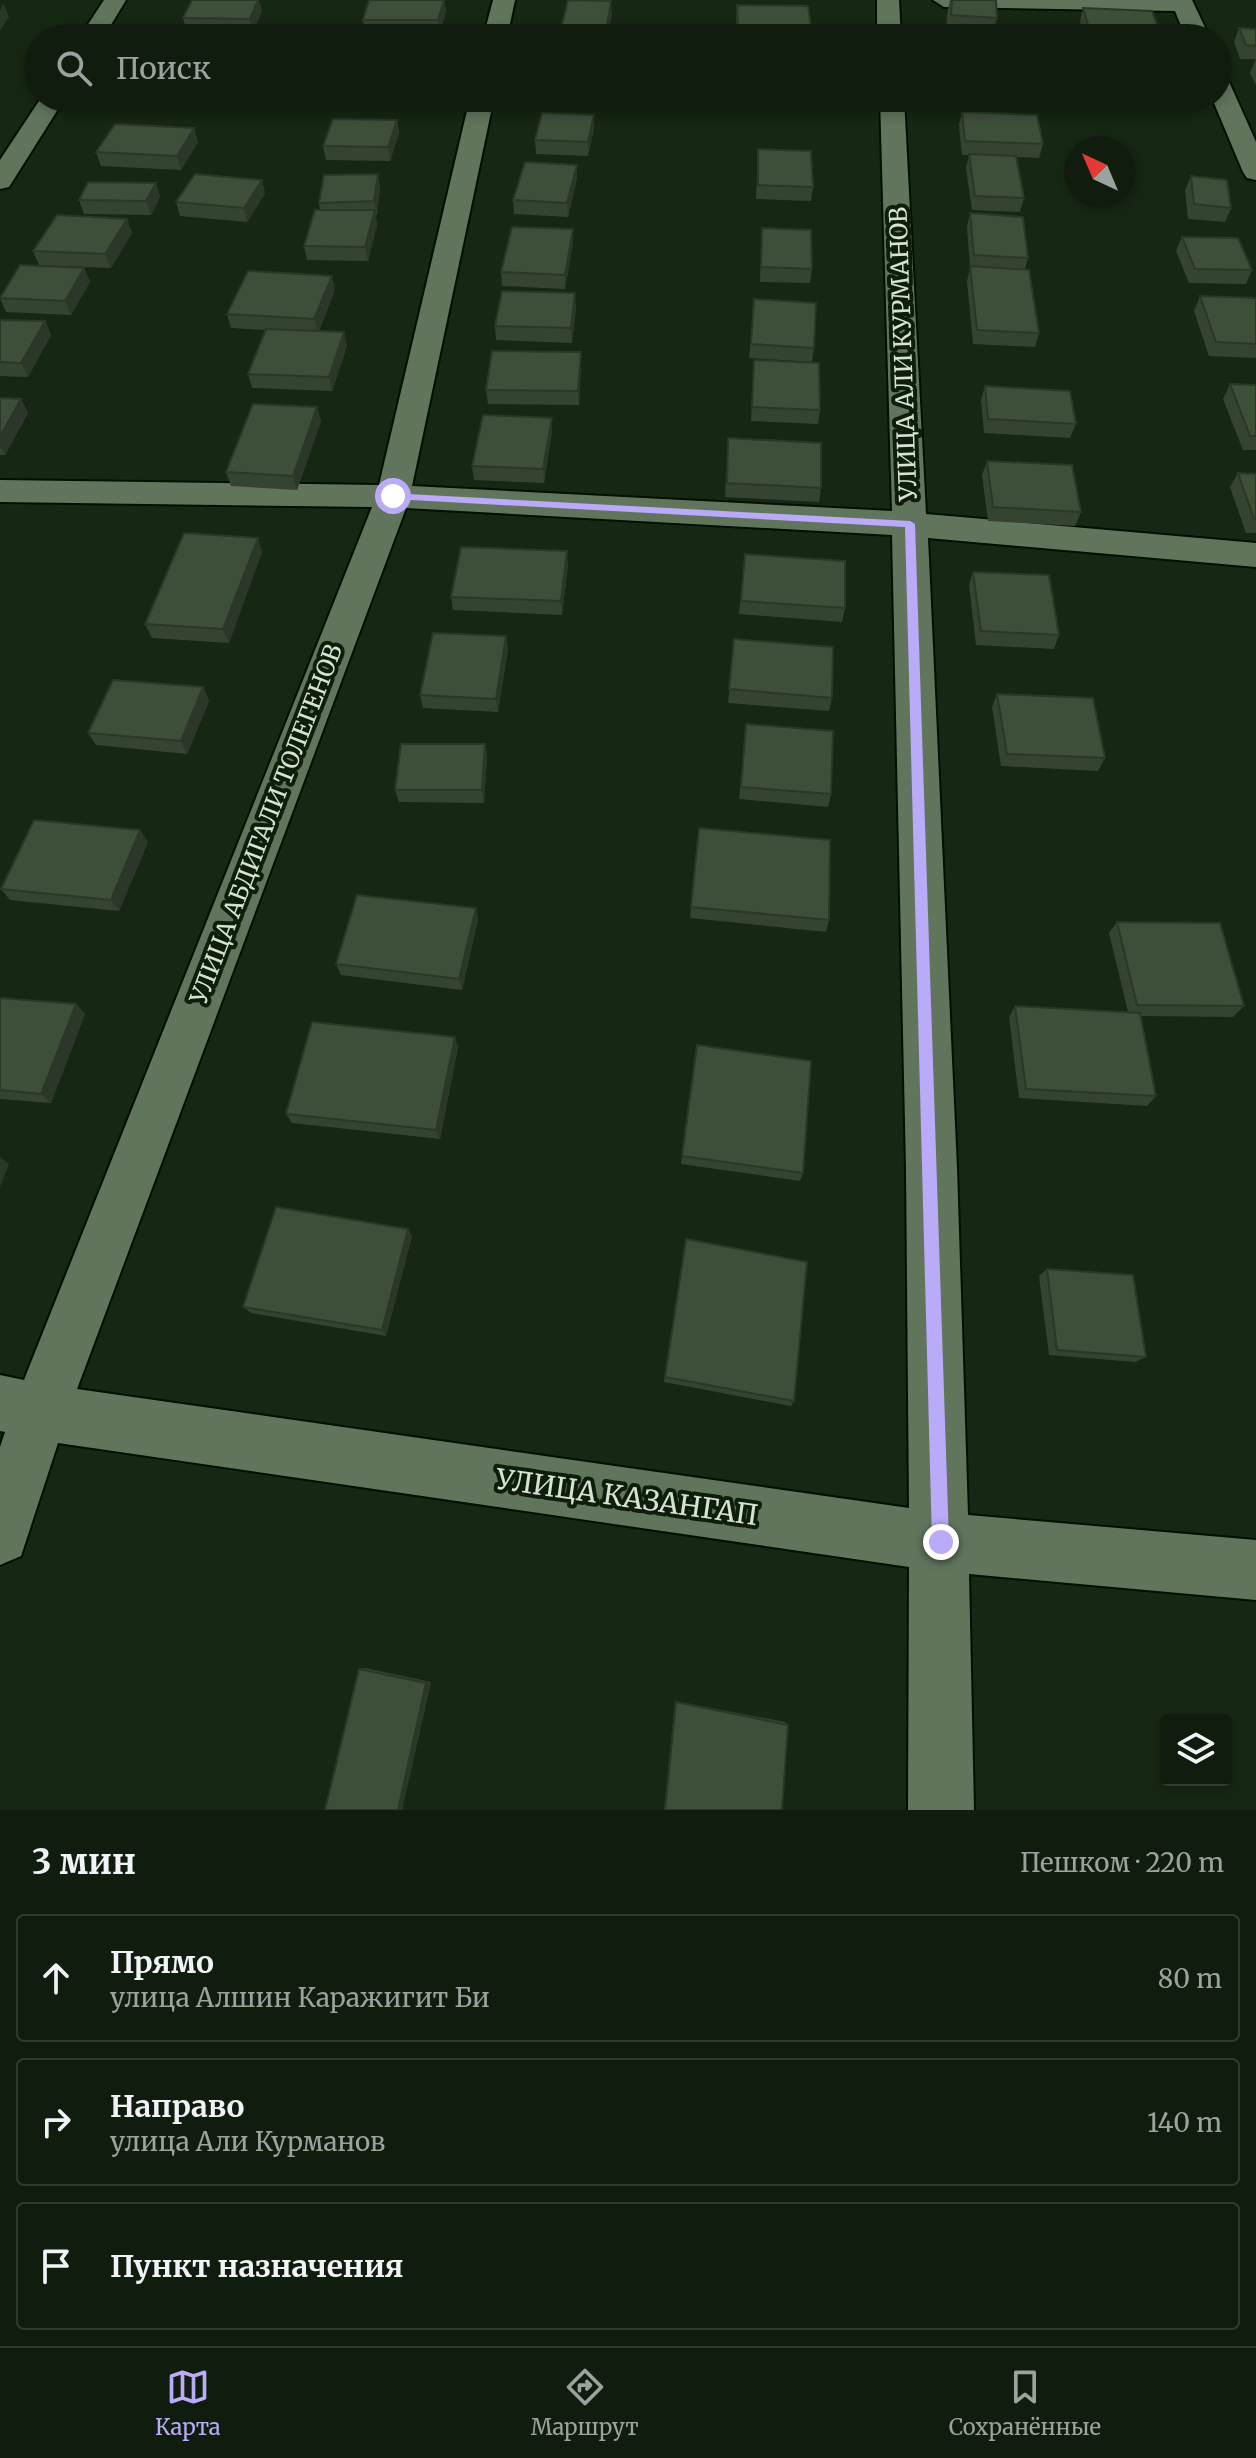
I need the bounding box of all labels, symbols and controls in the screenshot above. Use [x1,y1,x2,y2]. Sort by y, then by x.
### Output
search box [24,24,1232,112]
icon: search [52,46,96,90]
text: Поиск [116,49,211,87]
north arrow [1064,136,1136,208]
street label: УЛИЦА АЛИ КУРМАНОВ [882,207,924,502]
route start [375,478,411,514]
street label: УЛИЦА АБДИГАЛИ ТОЛЕГЕНОВ [183,640,349,1009]
street label: УЛИЦА КАЗАНГАП [493,1461,760,1533]
route end [923,1524,959,1560]
map controls [1160,1714,1232,1786]
button: layers [1160,1714,1232,1786]
text: 3 мин [32,1841,136,1883]
text: Пешком · 220 m [1020,1846,1224,1879]
text: Прямо [110,1943,214,1981]
icon: ahead [34,1956,78,2000]
text: 80 m [1158,1962,1222,1995]
text: улица Алшин Каражигит Би [110,1981,490,2014]
text: Направо [110,2087,244,2125]
icon: right [34,2100,78,2144]
text: 140 m [1147,2106,1222,2139]
text: улица Али Курманов [110,2125,385,2158]
icon: arrive [34,2244,78,2288]
text: Пункт назначения [110,2247,404,2285]
tab: Карта [155,2365,221,2441]
tab: Маршрут [531,2365,639,2441]
tab: Сохранённые [949,2365,1101,2441]

